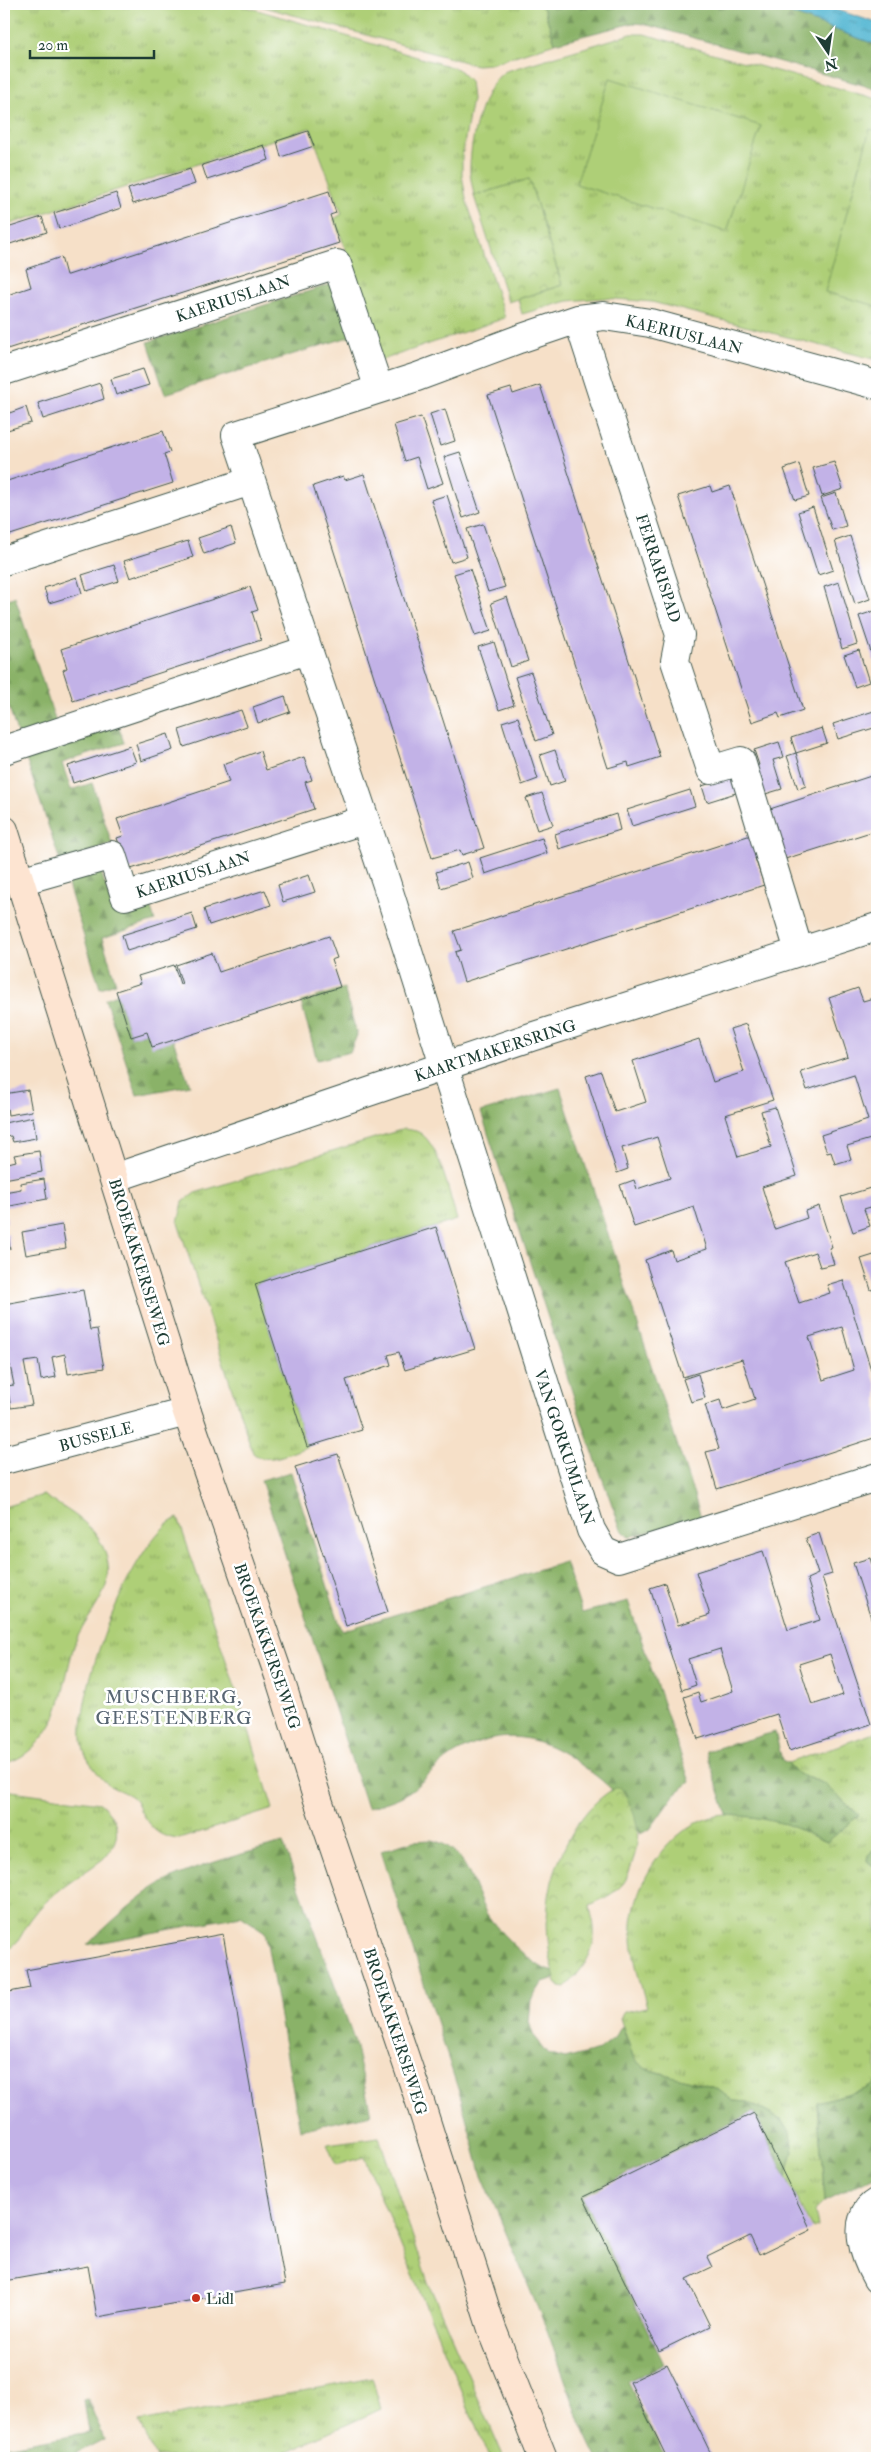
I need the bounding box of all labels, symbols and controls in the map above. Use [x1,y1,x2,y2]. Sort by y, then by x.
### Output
scale bar [30,28,154,60]
north arrow [804,28,854,78]
text: 20 m [38,36,68,55]
text: N [822,54,840,74]
street label: KAERIUSLAAN [173,271,294,327]
street label: KAERIUSLAAN [623,311,745,359]
street label: FERRARISPAD [631,511,685,625]
street label: KAERIUSLAAN [133,847,254,903]
street label: KAARTMAKERSRING [412,1015,579,1087]
street label: BROEKAKKERSEWEG [104,1176,174,1348]
street label: VAN GORKUMLAAN [529,1367,599,1528]
street label: BUSSELE [57,1417,136,1456]
street label: BROEKAKKERSEWEG [229,1561,305,1732]
district label: MUSCHBERG, GEESTENBERG [96,1686,252,1730]
street label: BROEKAKKERSEWEG [359,1945,431,2117]
place label: Lidl [206,2289,234,2309]
marker: Lidl [190,2292,202,2304]

